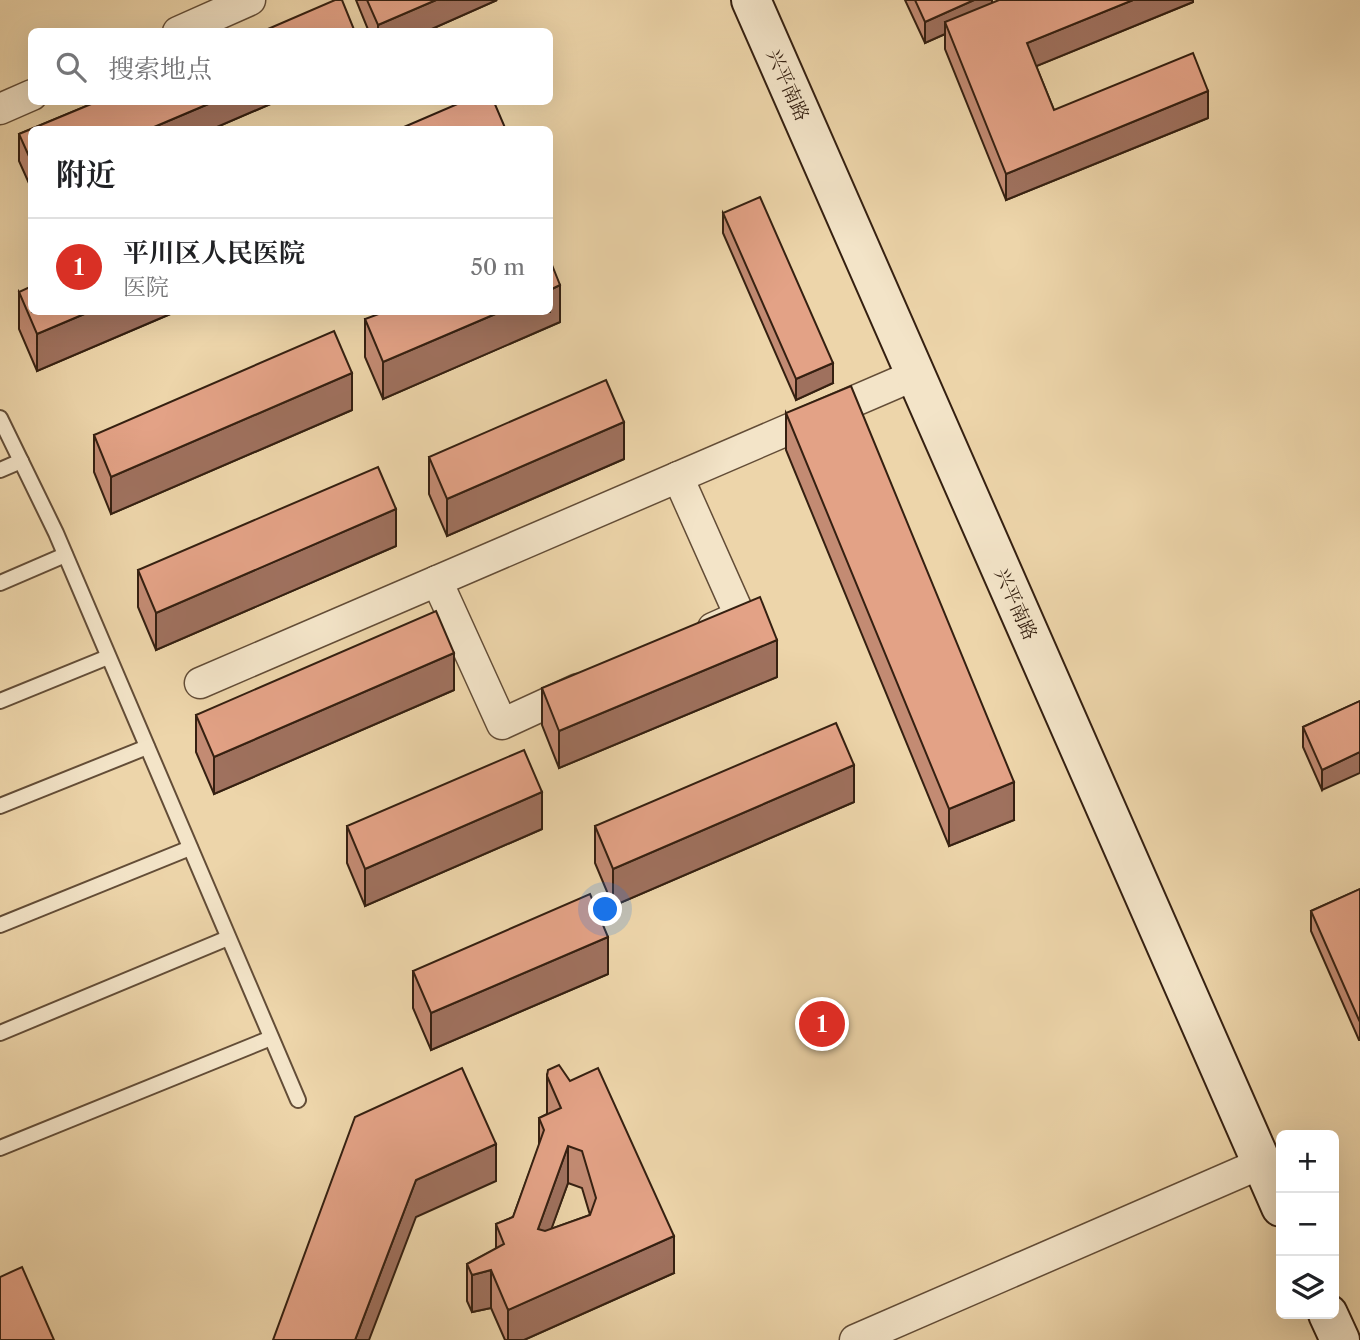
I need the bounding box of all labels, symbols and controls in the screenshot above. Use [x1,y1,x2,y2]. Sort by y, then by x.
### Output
search box [28,28,553,105]
street label: 兴平南路 [762,46,814,124]
icon: search [52,48,90,86]
text: 搜索地点 [108,53,212,85]
text: 附近 [56,156,116,193]
text: 平川区人民医院 [123,237,305,269]
text: 1 [74,253,84,281]
text: 50 m [470,253,525,281]
text: 医院 [123,273,169,301]
street label: 兴平南路 [990,565,1042,643]
your location [588,892,622,926]
pin: 1 [799,998,845,1050]
map controls [1276,1130,1339,1319]
button: + [1276,1130,1339,1193]
button: − [1276,1193,1339,1256]
button: layers [1276,1256,1339,1319]

